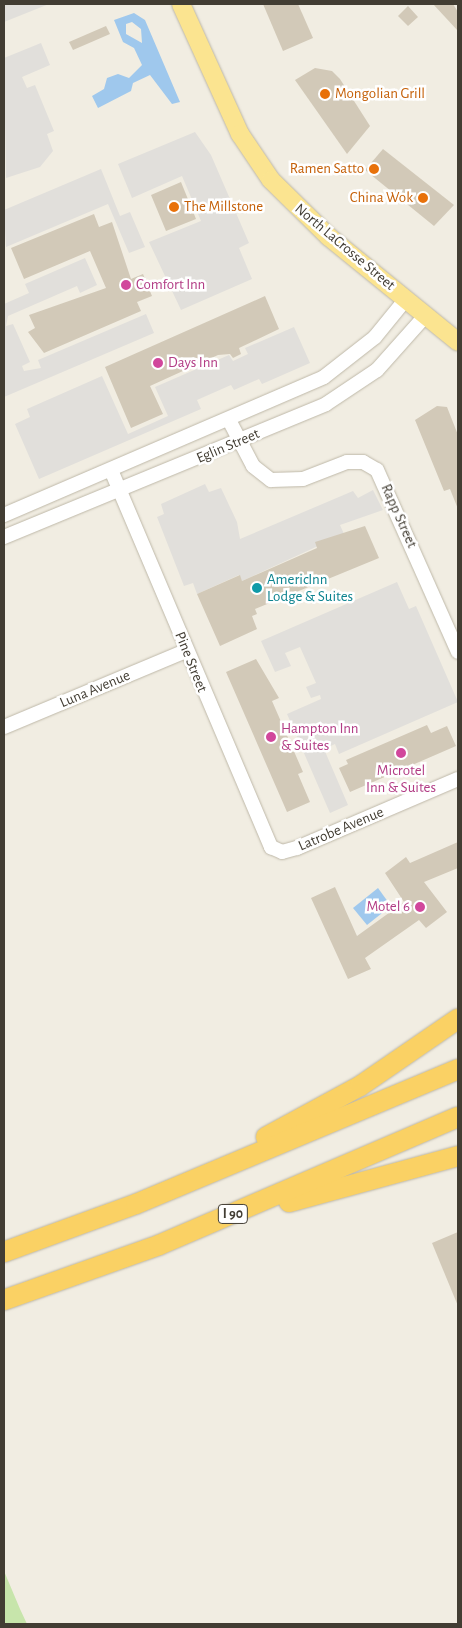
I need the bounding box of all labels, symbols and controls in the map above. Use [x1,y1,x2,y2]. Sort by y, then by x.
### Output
place label: Mongolian Grill [335,85,425,103]
marker: Mongolian Grill [319,88,331,100]
place label: Ramen Satto [290,160,364,178]
marker: Ramen Satto [368,163,380,175]
place label: China Wok [350,189,413,207]
marker: China Wok [417,192,429,204]
place label: The Millstone [184,198,263,216]
street label: North LaCrosse Street [291,200,399,294]
marker: The Millstone [168,201,180,213]
place label: Comfort Inn [136,276,205,294]
marker: Comfort Inn [120,279,132,291]
place label: Days Inn [168,354,218,372]
marker: Days Inn [152,357,164,369]
street label: Eglin Street [194,425,262,467]
street label: Rapp Street [377,481,421,551]
place label: AmericInn Lodge & Suites [267,570,353,605]
marker: AmericInn Lodge & Suites [251,582,263,594]
street label: Pine Street [171,629,211,695]
street label: Luna Avenue [57,666,133,712]
place label: Hampton Inn & Suites [281,719,359,754]
marker: Hampton Inn & Suites [265,731,277,743]
marker: Microtel Inn & Suites [395,747,407,759]
place label: Microtel Inn & Suites [366,761,436,796]
street label: Latrobe Avenue [296,803,386,855]
place label: Motel 6 [366,898,410,916]
marker: Motel 6 [414,901,426,913]
road number: I 90 [217,1202,249,1226]

